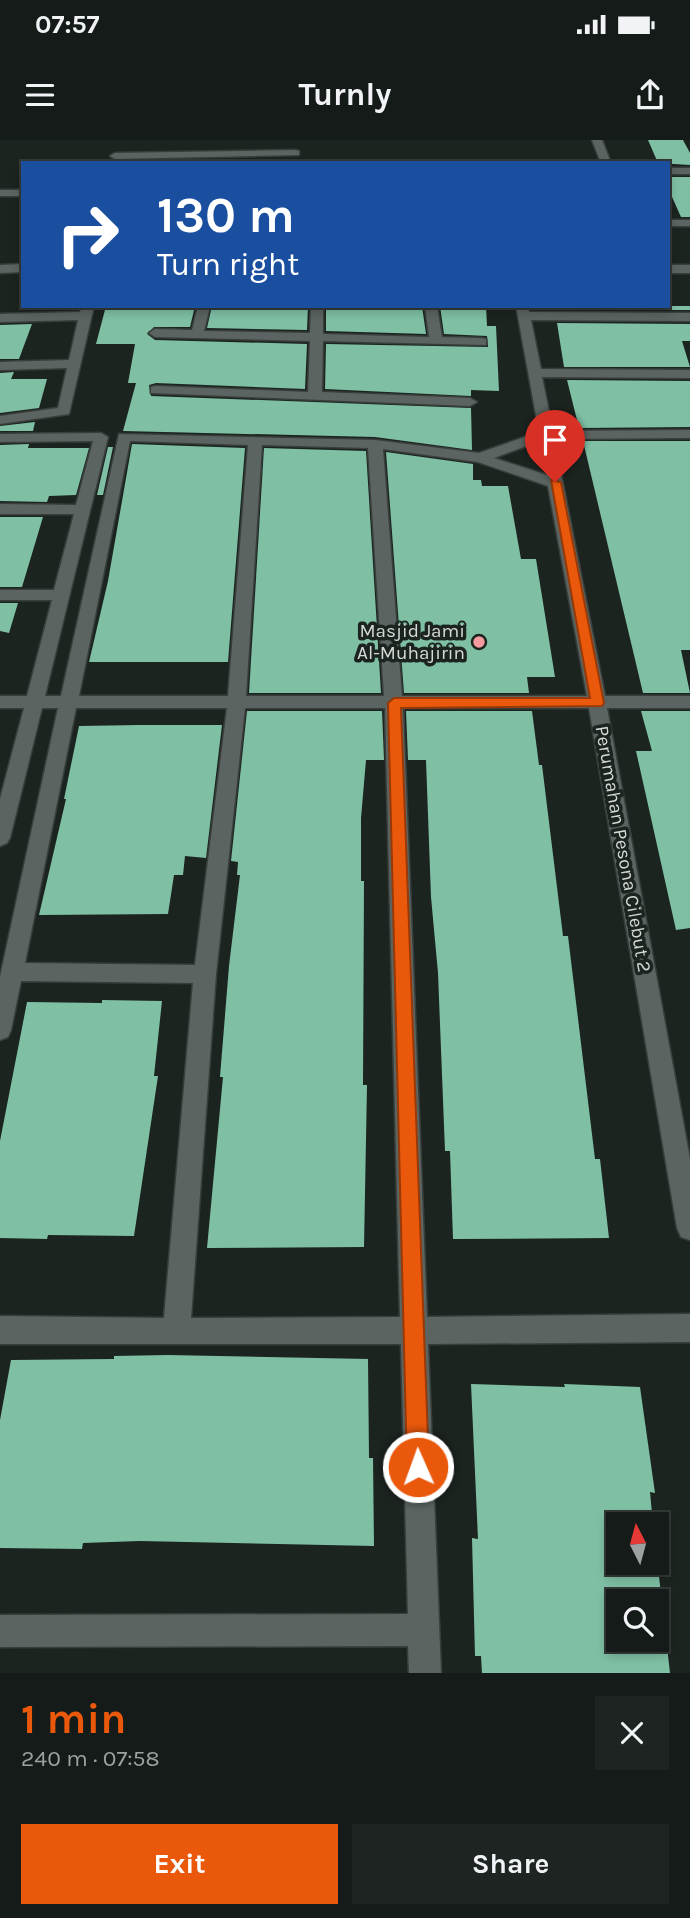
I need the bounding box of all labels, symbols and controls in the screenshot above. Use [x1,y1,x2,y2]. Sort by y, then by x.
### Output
text: 07:57 [35,9,99,40]
icon: menu [21,76,59,114]
text: Turnly [299,76,391,113]
icon: share [631,76,669,114]
text: 130 m [157,187,295,244]
icon: right [42,189,133,280]
text: Turn right [157,246,299,283]
pin [525,410,585,482]
icon: arrive [536,421,574,459]
place label: Masjid Jami Al-Muhajirin [357,620,465,664]
marker: Masjid Jami Al-Muhajirin [471,634,487,650]
street label: Perumahan Pesona Cilebut 2 [590,724,656,974]
position arrow [381,1430,455,1504]
north arrow [606,1512,668,1575]
map controls [606,1512,669,1652]
button: search [606,1589,669,1652]
text: 1 min [21,1694,126,1744]
button: close [595,1696,669,1770]
text: 240 m · 07:58 [21,1745,160,1772]
button: Exit [21,1824,338,1904]
button: Share [352,1824,669,1904]

